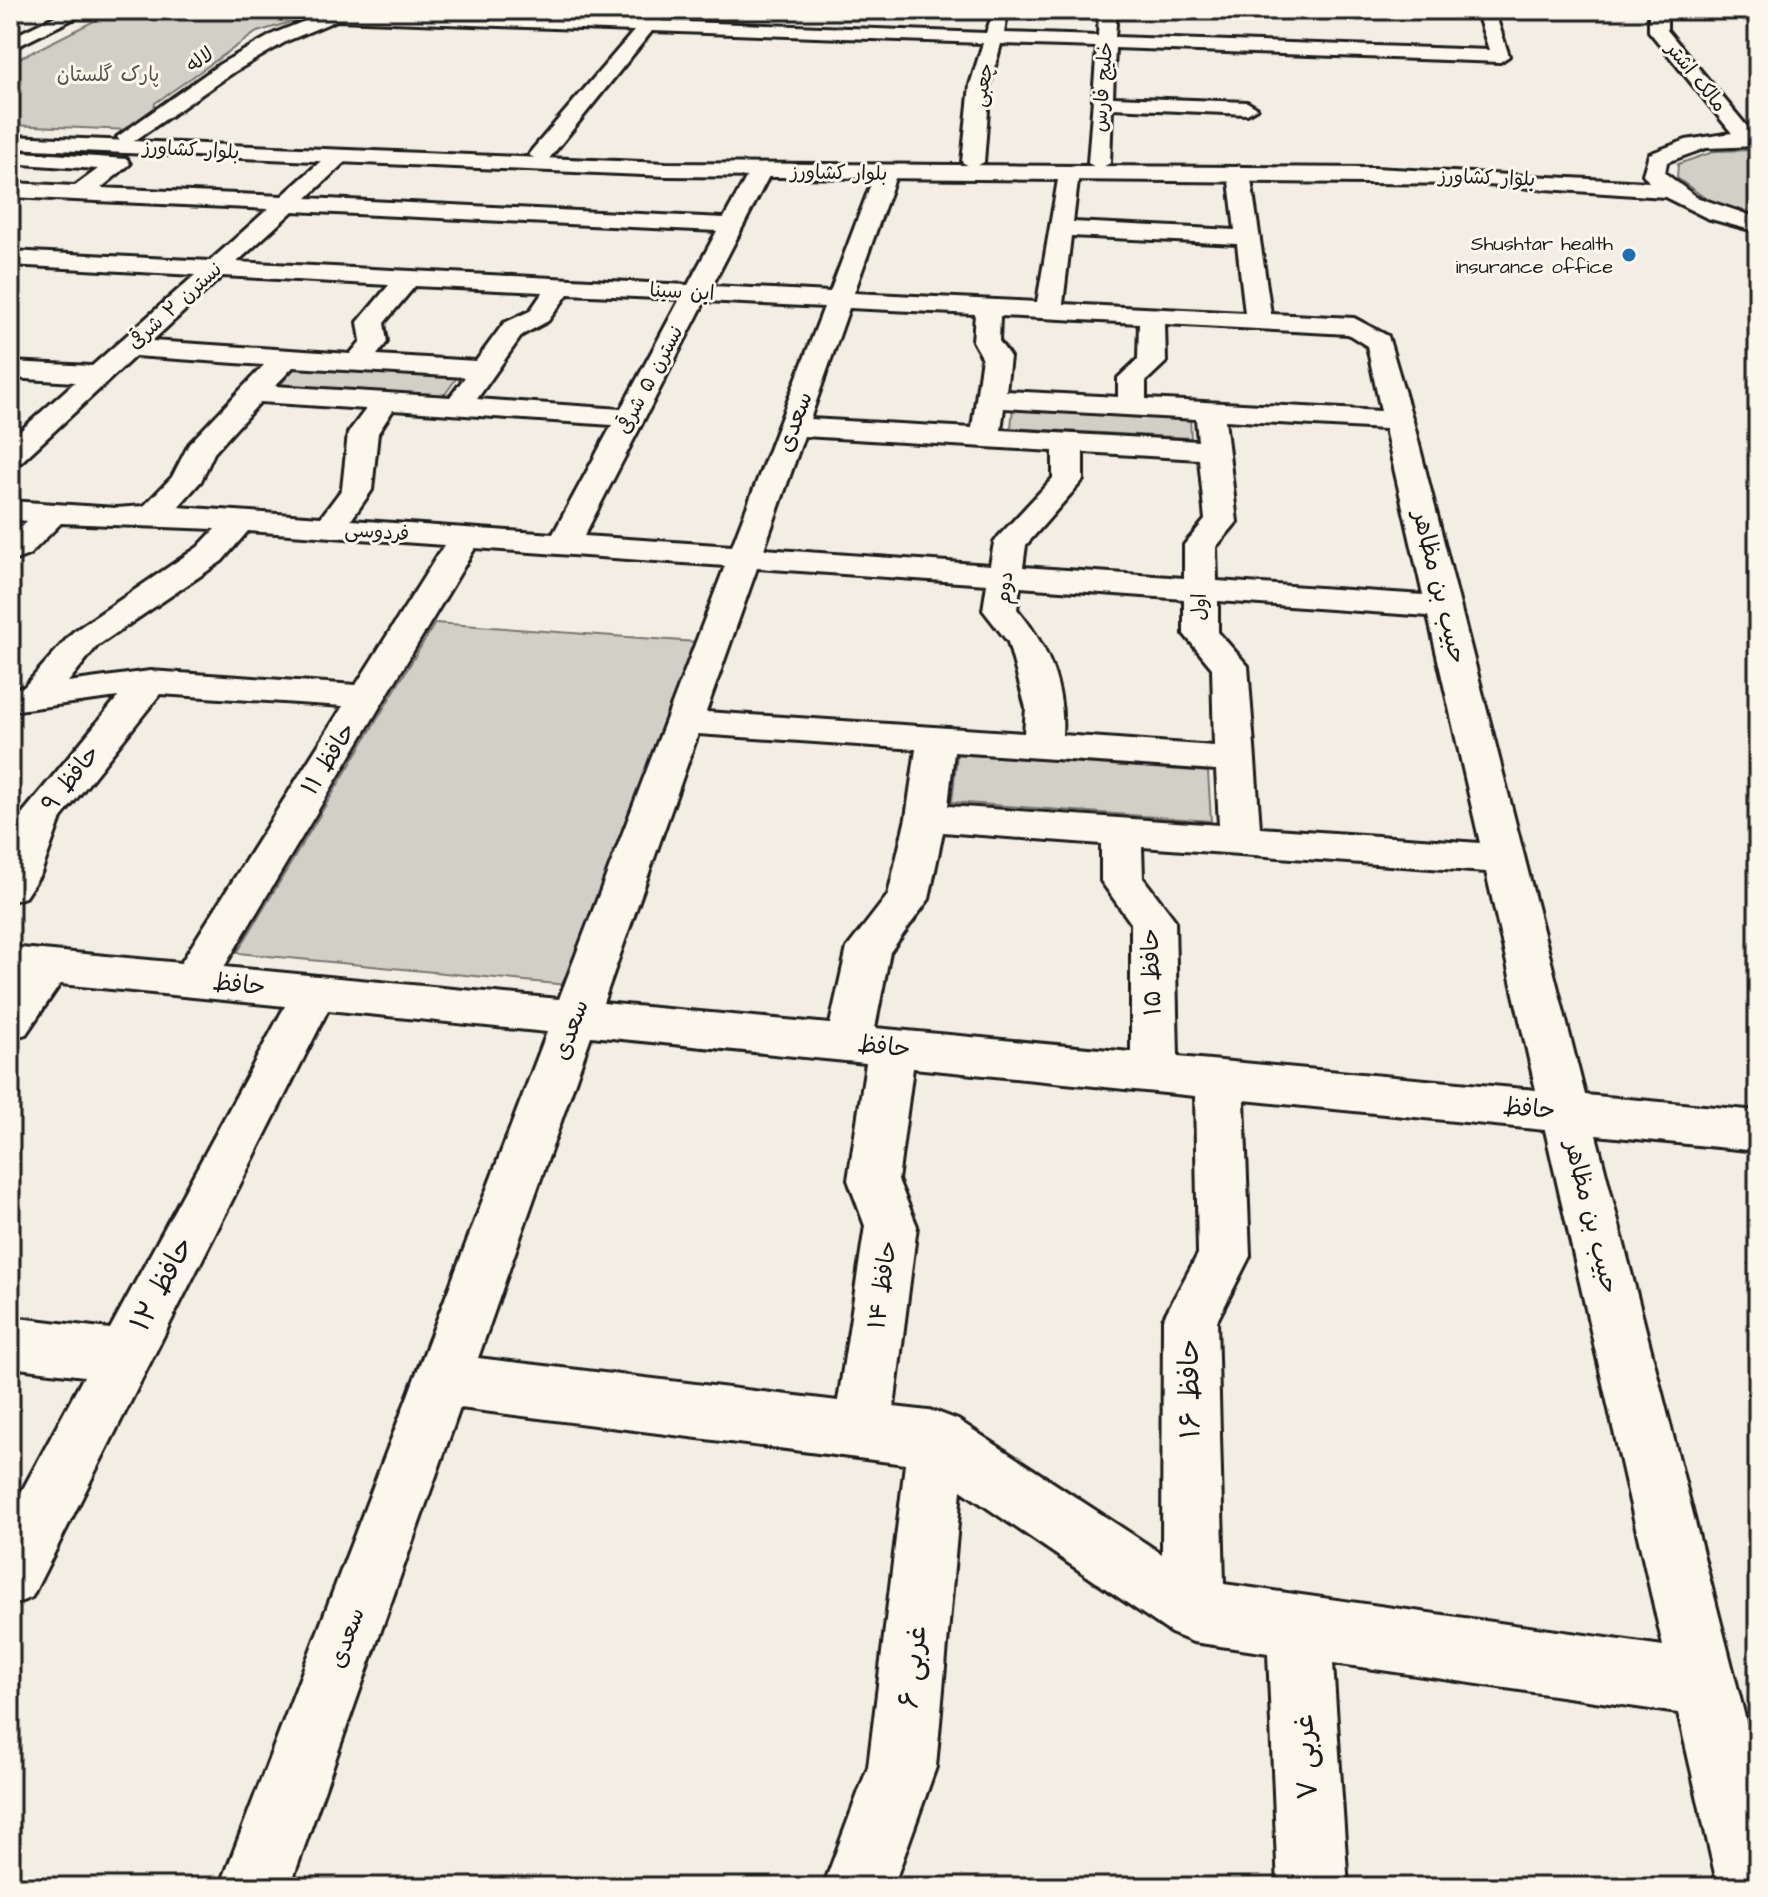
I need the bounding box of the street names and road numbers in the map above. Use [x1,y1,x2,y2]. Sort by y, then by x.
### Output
street label: مالک اشتر [1658,34,1733,118]
street label: لاله [181,41,219,79]
street label: خلیج فارس [1086,41,1120,133]
street label: چعبی [965,61,1001,109]
street label: بلوار کشاورز [140,133,240,167]
street label: بلوار کشاورز [788,158,888,188]
street label: بلوار کشاورز [1436,162,1536,194]
street label: نسترن ۲ شرقی [122,256,228,356]
street label: ابن سینا [649,276,715,308]
street label: نسترن ۵ شرقی [610,321,690,439]
street label: سعدی [768,387,822,457]
street label: حبیب بن مظاهر [1403,505,1475,667]
street label: فردوسی [344,516,410,548]
street label: دوم [990,571,1021,605]
street label: اول [1186,593,1214,621]
street label: حافظ ۱۱ [293,716,365,802]
street label: حافظ ۹ [34,738,108,820]
street label: حافظ ۱۵ [1133,928,1171,1016]
street label: حافظ [211,965,267,1005]
street label: سعدی [544,995,598,1065]
street label: حافظ [856,1027,912,1067]
street label: حافظ [1501,1090,1557,1128]
street label: حبیب بن مظاهر [1555,1135,1627,1297]
street label: حافظ ۱۲ [121,1230,203,1338]
street label: حافظ ۱۴ [860,1239,906,1331]
street label: حافظ ۱۶ [1170,1339,1210,1439]
street label: سعدی [320,1603,374,1673]
street label: ۶ غربی [889,1624,937,1710]
street label: ۷ غربی [1284,1713,1328,1801]

